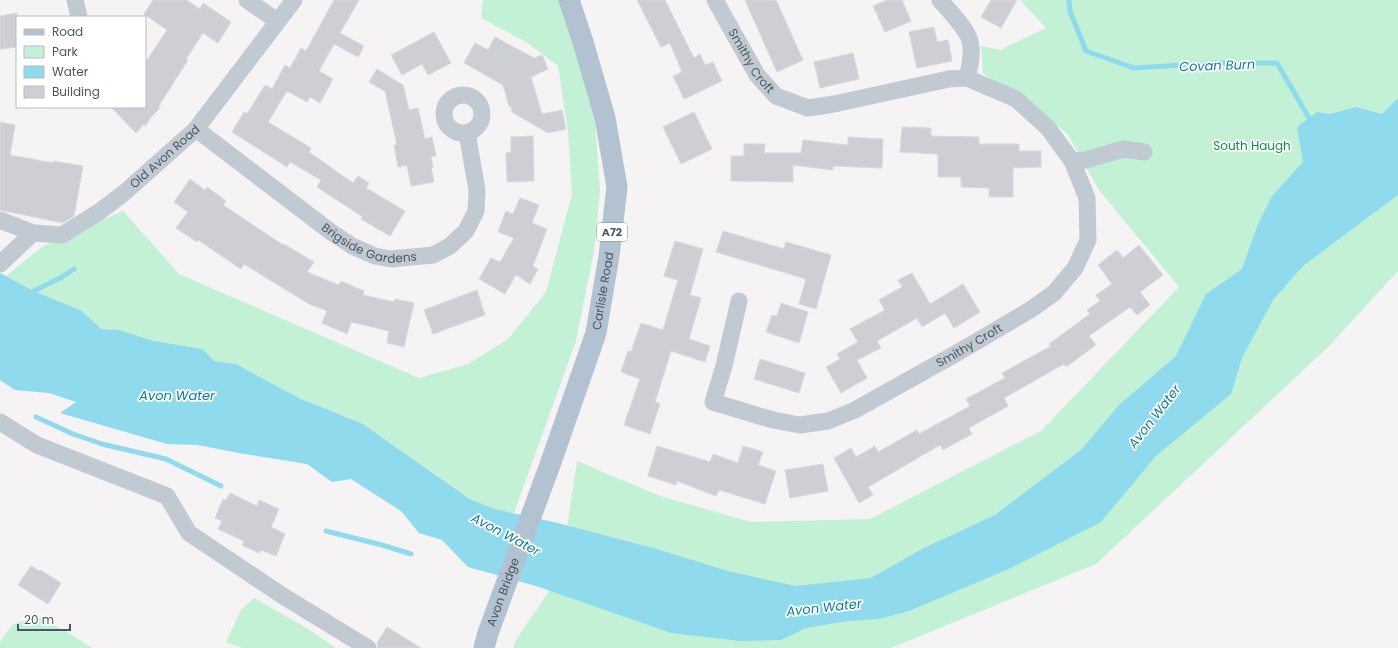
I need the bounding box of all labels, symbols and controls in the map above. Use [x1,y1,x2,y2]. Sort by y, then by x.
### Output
legend [16,16,146,108]
text: Road [52,23,83,40]
street label: Smithy Croft [725,25,779,97]
text: Park [52,43,79,60]
water label: Covan Burn [1179,55,1255,76]
text: Water [52,63,89,80]
text: Building [52,83,100,100]
street label: Old Avon Road [126,121,203,192]
park label: South Haugh [1213,137,1291,154]
street label: Brigside Gardens [318,219,417,267]
road number: A72 [597,223,627,241]
street label: Carlisle Road [588,251,618,331]
street label: Smithy Croft [933,319,1005,371]
water label: Avon Water [1123,380,1186,453]
water label: Avon Water [138,386,216,405]
water label: Avon Water [467,508,545,561]
street label: Avon Bridge [482,555,523,629]
water label: Avon Water [784,594,864,621]
scale bar [18,606,70,632]
text: 20 m [24,611,54,628]

